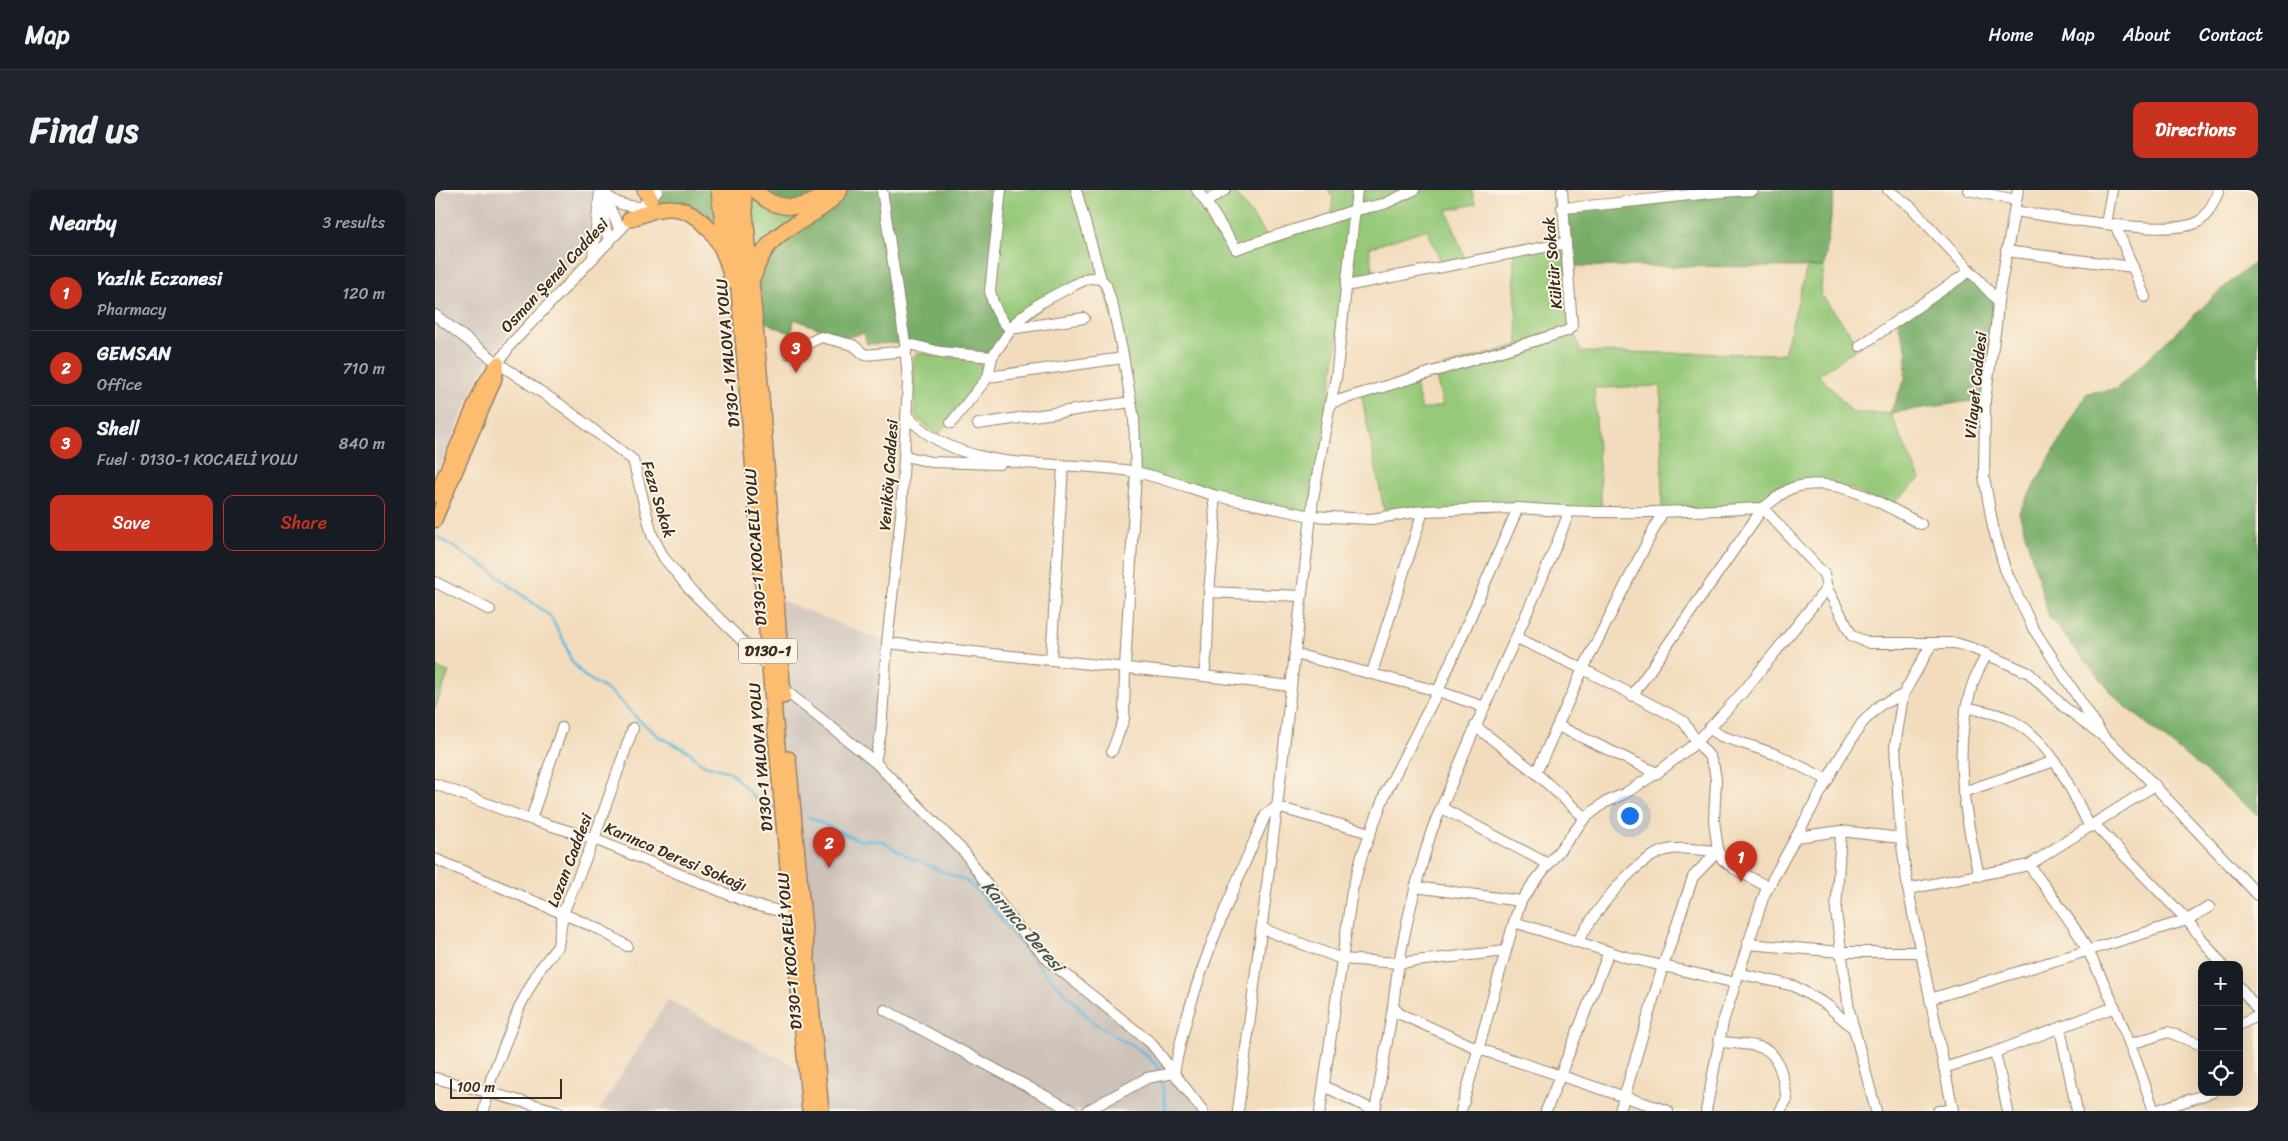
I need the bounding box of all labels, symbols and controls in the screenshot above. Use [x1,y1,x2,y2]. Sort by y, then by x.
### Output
text: Map [25,14,69,56]
text: Home [1989,19,2034,51]
text: Map [2062,19,2095,51]
text: About [2123,19,2171,51]
text: Contact [2199,19,2263,51]
text: Find us [30,99,138,161]
button: Directions [2133,102,2258,158]
text: Nearby [50,204,116,242]
text: 3 results [322,208,385,237]
street label: Osman Şenel Caddesi [493,211,616,340]
street label: Kültür Sokak [1534,215,1571,310]
text: Yazlık Eczanesi [97,262,222,295]
street label: D130-1 YALOVA YOLU [706,277,748,429]
text: 1 [63,279,69,308]
text: 120 m [342,279,385,308]
text: Pharmacy [97,295,166,324]
street label: Vilayet Caddesi [1955,330,1996,440]
pin: 3 [780,332,812,373]
text: GEMSAN [97,337,171,370]
text: 2 [61,354,71,383]
text: 710 m [342,354,385,383]
text: Office [97,370,142,399]
text: Shell [97,412,139,445]
street label: Yeniköy Caddesi [870,418,907,532]
text: 3 [62,429,70,458]
text: 840 m [339,429,385,458]
text: Fuel · D130-1 KOCAELİ YOLU [97,445,298,474]
street label: Feza Sokak [633,457,684,542]
street label: D130-1 KOCAELİ YOLU [735,467,775,627]
button: Save [50,495,213,551]
button: Share [223,495,385,551]
road number: D130-1 [739,638,797,664]
street label: D130-1 YALOVA YOLU [739,681,781,833]
your location [1617,803,1643,829]
street label: Lozan Caddesi [538,808,601,912]
street label: Karınca Deresi Sokağı [600,813,752,900]
pin: 2 [813,827,845,868]
pin: 1 [1725,841,1757,882]
street label: D130-1 KOCAELİ YOLU [768,870,811,1031]
water label: Karınca Deresi [974,872,1075,983]
map controls [2198,961,2243,1096]
button: + [2198,961,2243,1006]
button: − [2198,1006,2243,1051]
button: locate [2198,1051,2243,1096]
text: 100 m [457,1075,495,1100]
scale bar [450,1076,563,1099]

